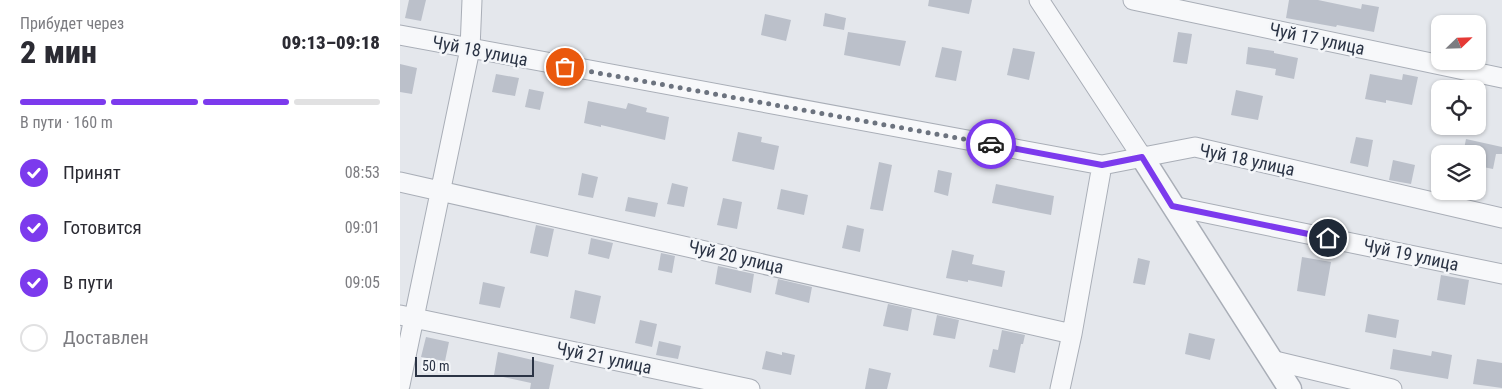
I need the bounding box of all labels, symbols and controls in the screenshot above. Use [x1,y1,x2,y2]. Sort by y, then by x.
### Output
text: Прибудет через [20,14,124,33]
north arrow [1431,15,1486,70]
map controls [1431,15,1486,200]
street label: Чуй 17 улица [1267,18,1367,59]
text: 09:13–09:18 [282,31,380,54]
street label: Чуй 18 улица [430,31,530,70]
text: 2 мин [20,33,97,71]
pin [544,46,586,88]
icon: bag [551,53,579,81]
button: locate [1431,80,1486,135]
text: В пути · 160 m [20,113,113,132]
courier [966,119,1016,169]
icon: car [977,130,1005,158]
street label: Чуй 18 улица [1197,139,1297,180]
button: layers [1431,145,1486,200]
icon: check [20,159,48,187]
text: Принят [63,161,121,184]
text: 08:53 [345,163,380,182]
icon: check [20,214,48,242]
text: Готовится [63,216,142,239]
pin [1307,217,1349,259]
text: 09:01 [345,218,380,237]
icon: home [1314,224,1342,252]
street label: Чуй 19 улица [1361,234,1461,275]
street label: Чуй 20 улица [686,235,786,278]
icon: check [20,269,48,297]
text: В пути [63,271,113,294]
text: 09:05 [345,273,380,292]
text: Доставлен [63,326,149,349]
street label: Чуй 21 улица [554,337,654,378]
scale bar [415,354,534,377]
text: 50 m [422,358,450,374]

